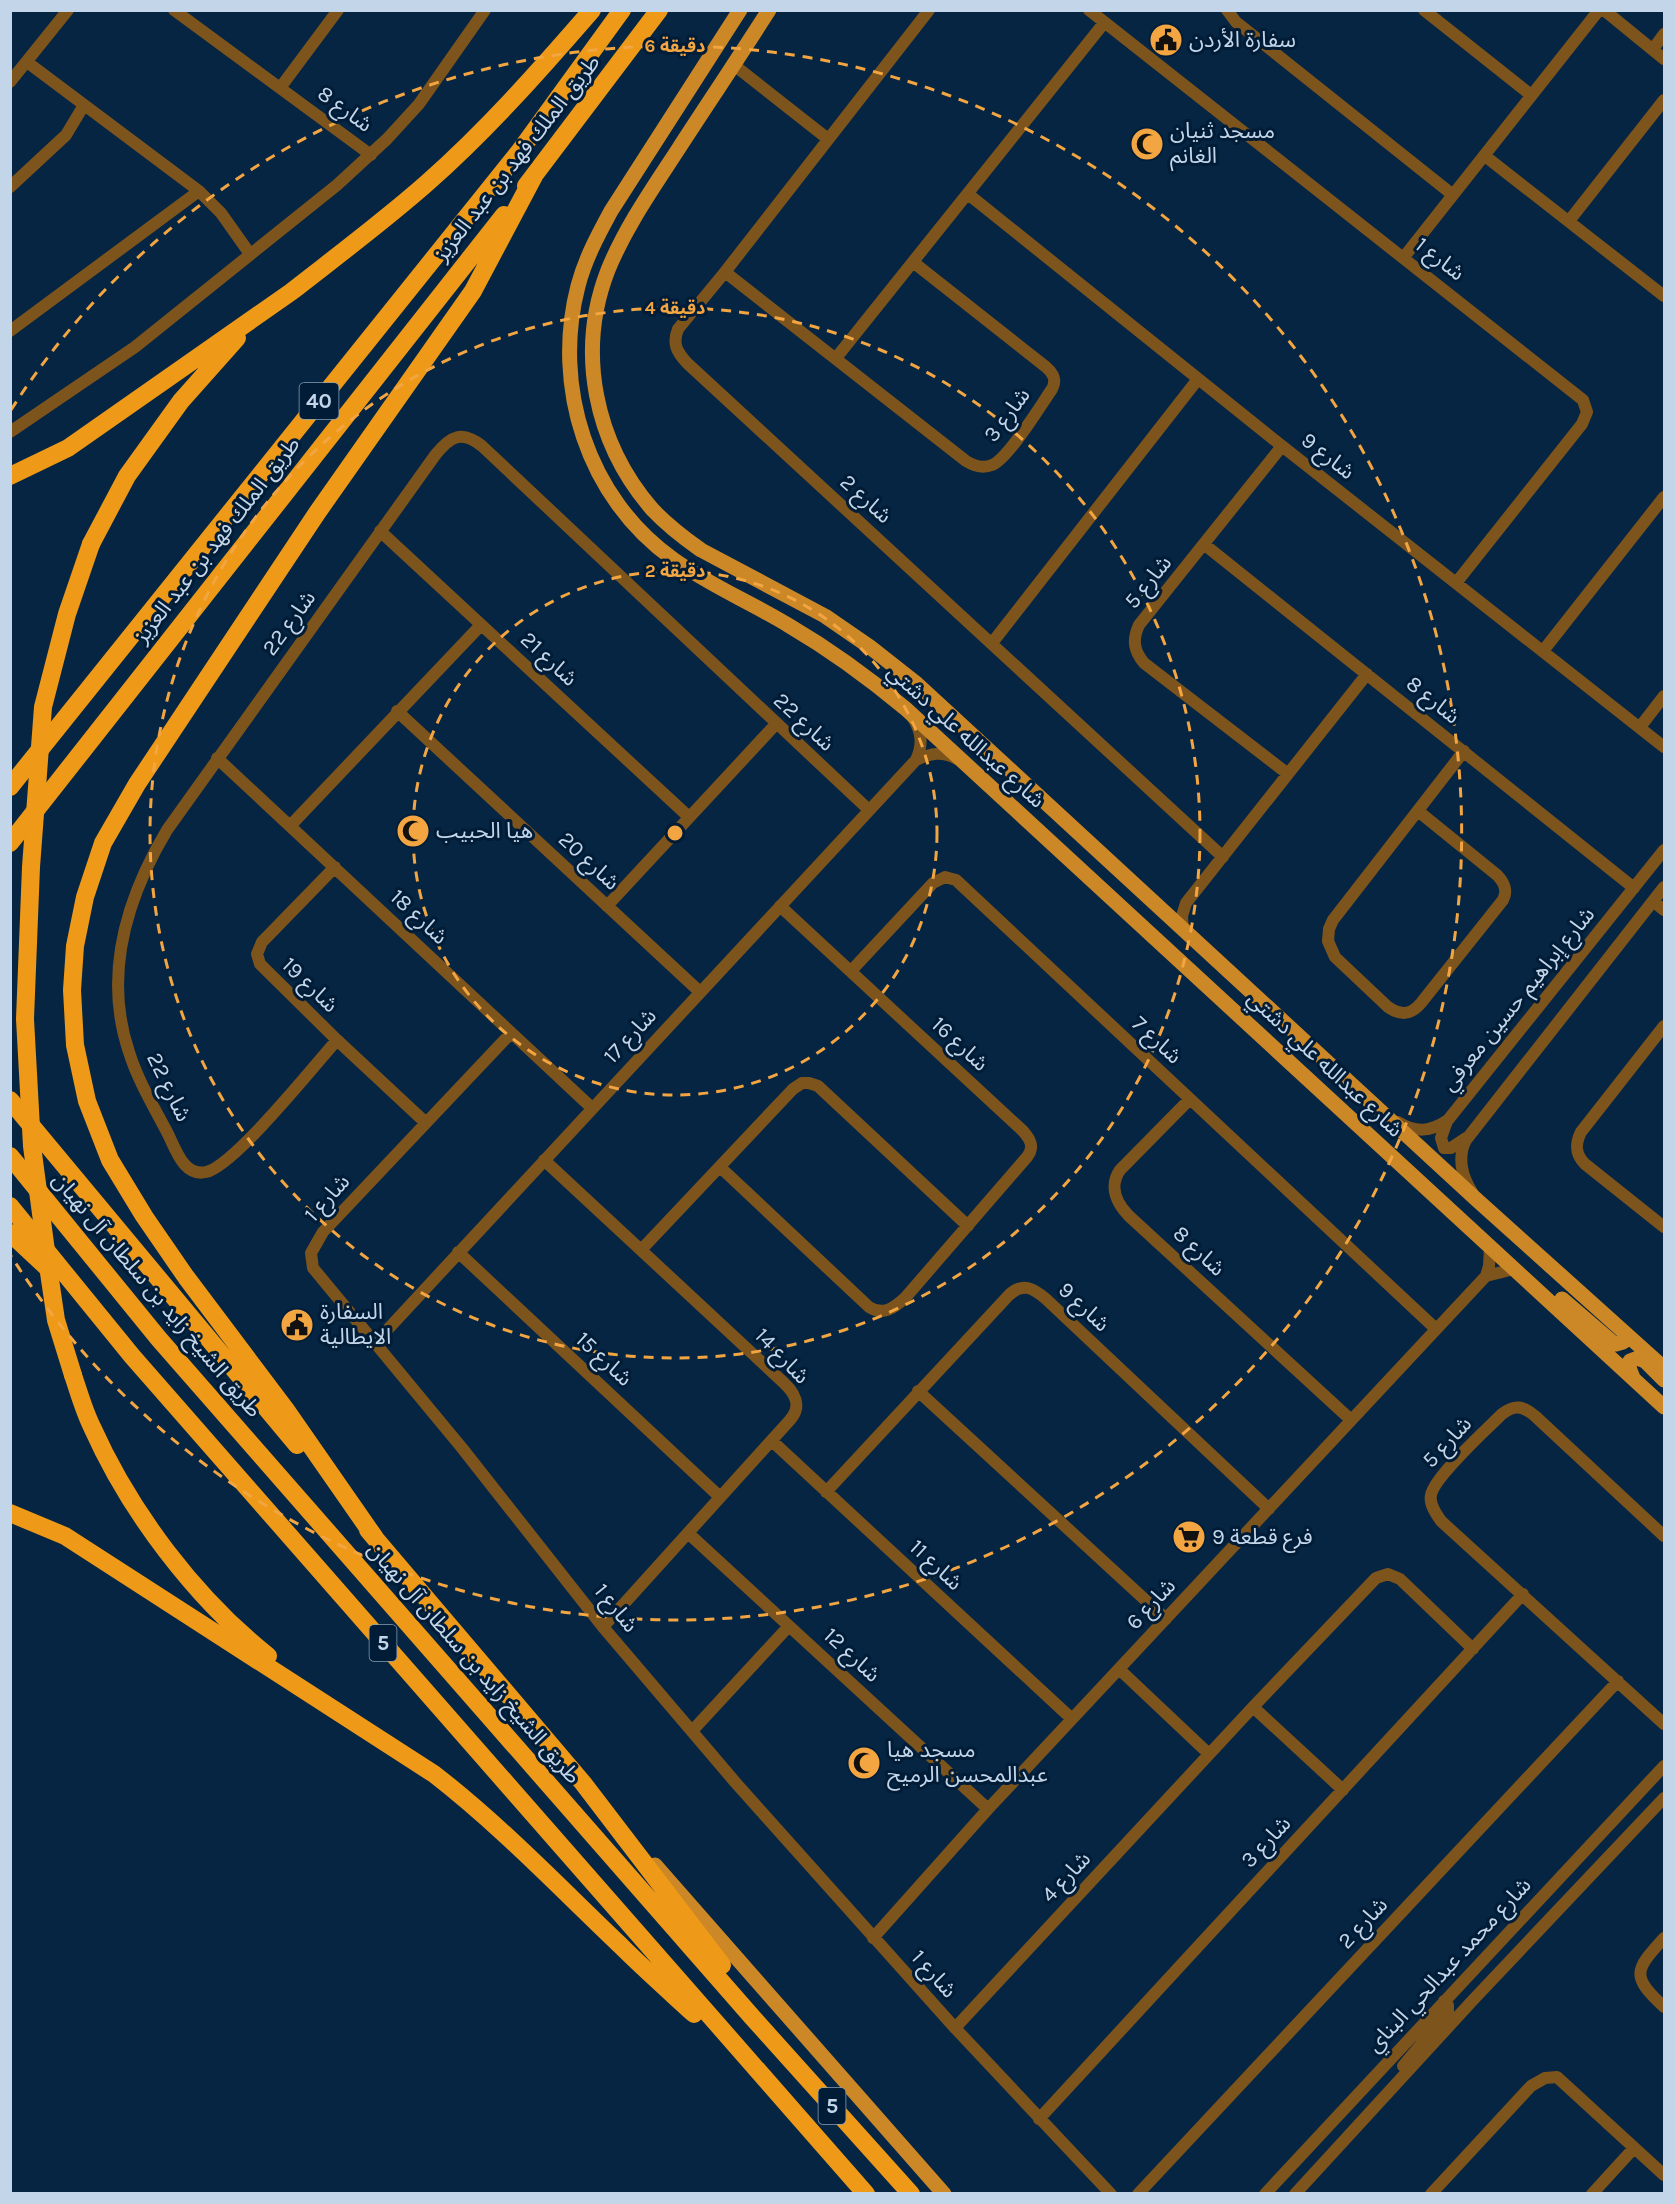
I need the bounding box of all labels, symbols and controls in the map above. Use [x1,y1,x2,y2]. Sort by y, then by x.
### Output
public building icon: سفارة الأردن [1148,22,1184,58]
place label: سفارة الأردن [1189,27,1296,53]
text: 6 دقيقة [645,35,705,57]
street label: طريق الملك فهد بن عبد العزيز [428,50,606,267]
street label: شارع 8 [311,80,378,140]
place label: مسجد ثنيان الغانم [1170,118,1275,172]
mosque icon: مسجد ثنيان الغانم [1129,126,1165,162]
street label: شارع 1 [1408,232,1470,289]
text: 4 دقيقة [645,297,705,319]
road number: 40 [300,383,338,419]
street label: شارع 3 [978,383,1038,449]
street label: شارع 9 [1294,427,1360,487]
street label: طريق الملك فهد بن عبد العزيز [128,432,306,649]
street label: شارع 2 [833,469,897,531]
street label: شارع 5 [1119,550,1179,616]
text: 2 دقيقة [645,560,705,582]
street label: شارع 22 [257,586,324,662]
street label: شارع 21 [513,626,583,694]
street label: شارع عبدالله علي دشتي [880,658,1050,816]
street label: شارع 8 [1399,671,1465,732]
street label: شارع 22 [766,687,840,759]
mosque icon: هيا الحبيب [395,813,431,849]
place label: هيا الحبيب [436,818,533,844]
centre of rings [665,823,685,843]
street label: شارع 20 [551,826,625,898]
street label: شارع 18 [383,884,453,952]
street label: شارع إبراهيم حسين معرفي [1436,902,1603,1098]
street label: شارع 19 [274,952,344,1020]
street label: شارع عبدالله علي دشتي [1240,985,1408,1145]
street label: شارع 17 [598,1003,664,1071]
street label: شارع 16 [924,1011,994,1079]
street label: شارع 7 [1125,1011,1187,1072]
street label: شارع 22 [138,1048,197,1127]
street label: طريق الشيخ زايد بن سلطان آل نهيان [44,1167,267,1425]
street label: شارع 1 [299,1169,357,1229]
street label: شارع 8 [1166,1220,1230,1284]
street label: شارع 9 [1051,1277,1115,1339]
place label: السفارة الايطالية [320,1299,391,1350]
public building icon: السفارة الايطالية [279,1307,315,1343]
street label: شارع 14 [747,1323,815,1391]
street label: شارع 15 [568,1326,638,1394]
street label: شارع 5 [1417,1411,1479,1475]
supermarket icon: فرع قطعة 9 [1171,1519,1207,1555]
place label: فرع قطعة 9 [1212,1524,1313,1553]
street label: شارع 11 [902,1534,968,1598]
street label: طريق الشيخ زايد بن سلطان آل نهيان [360,1537,586,1791]
street label: شارع 6 [1121,1573,1183,1637]
street label: شارع 1 [586,1578,644,1640]
street label: شارع 12 [816,1622,886,1690]
road number: 5 [370,1625,397,1661]
place label: مسجد هيا عبدالمحسن الرميح [887,1737,1048,1791]
mosque icon: مسجد هيا عبدالمحسن الرميح [846,1745,882,1781]
street label: شارع 3 [1236,1811,1299,1875]
street label: شارع 4 [1036,1846,1098,1910]
street label: شارع محمد عبدالحي البناي [1361,1872,1539,2060]
street label: شارع 2 [1333,1892,1395,1956]
street label: شارع 1 [904,1945,962,2005]
road number: 5 [818,2088,846,2124]

